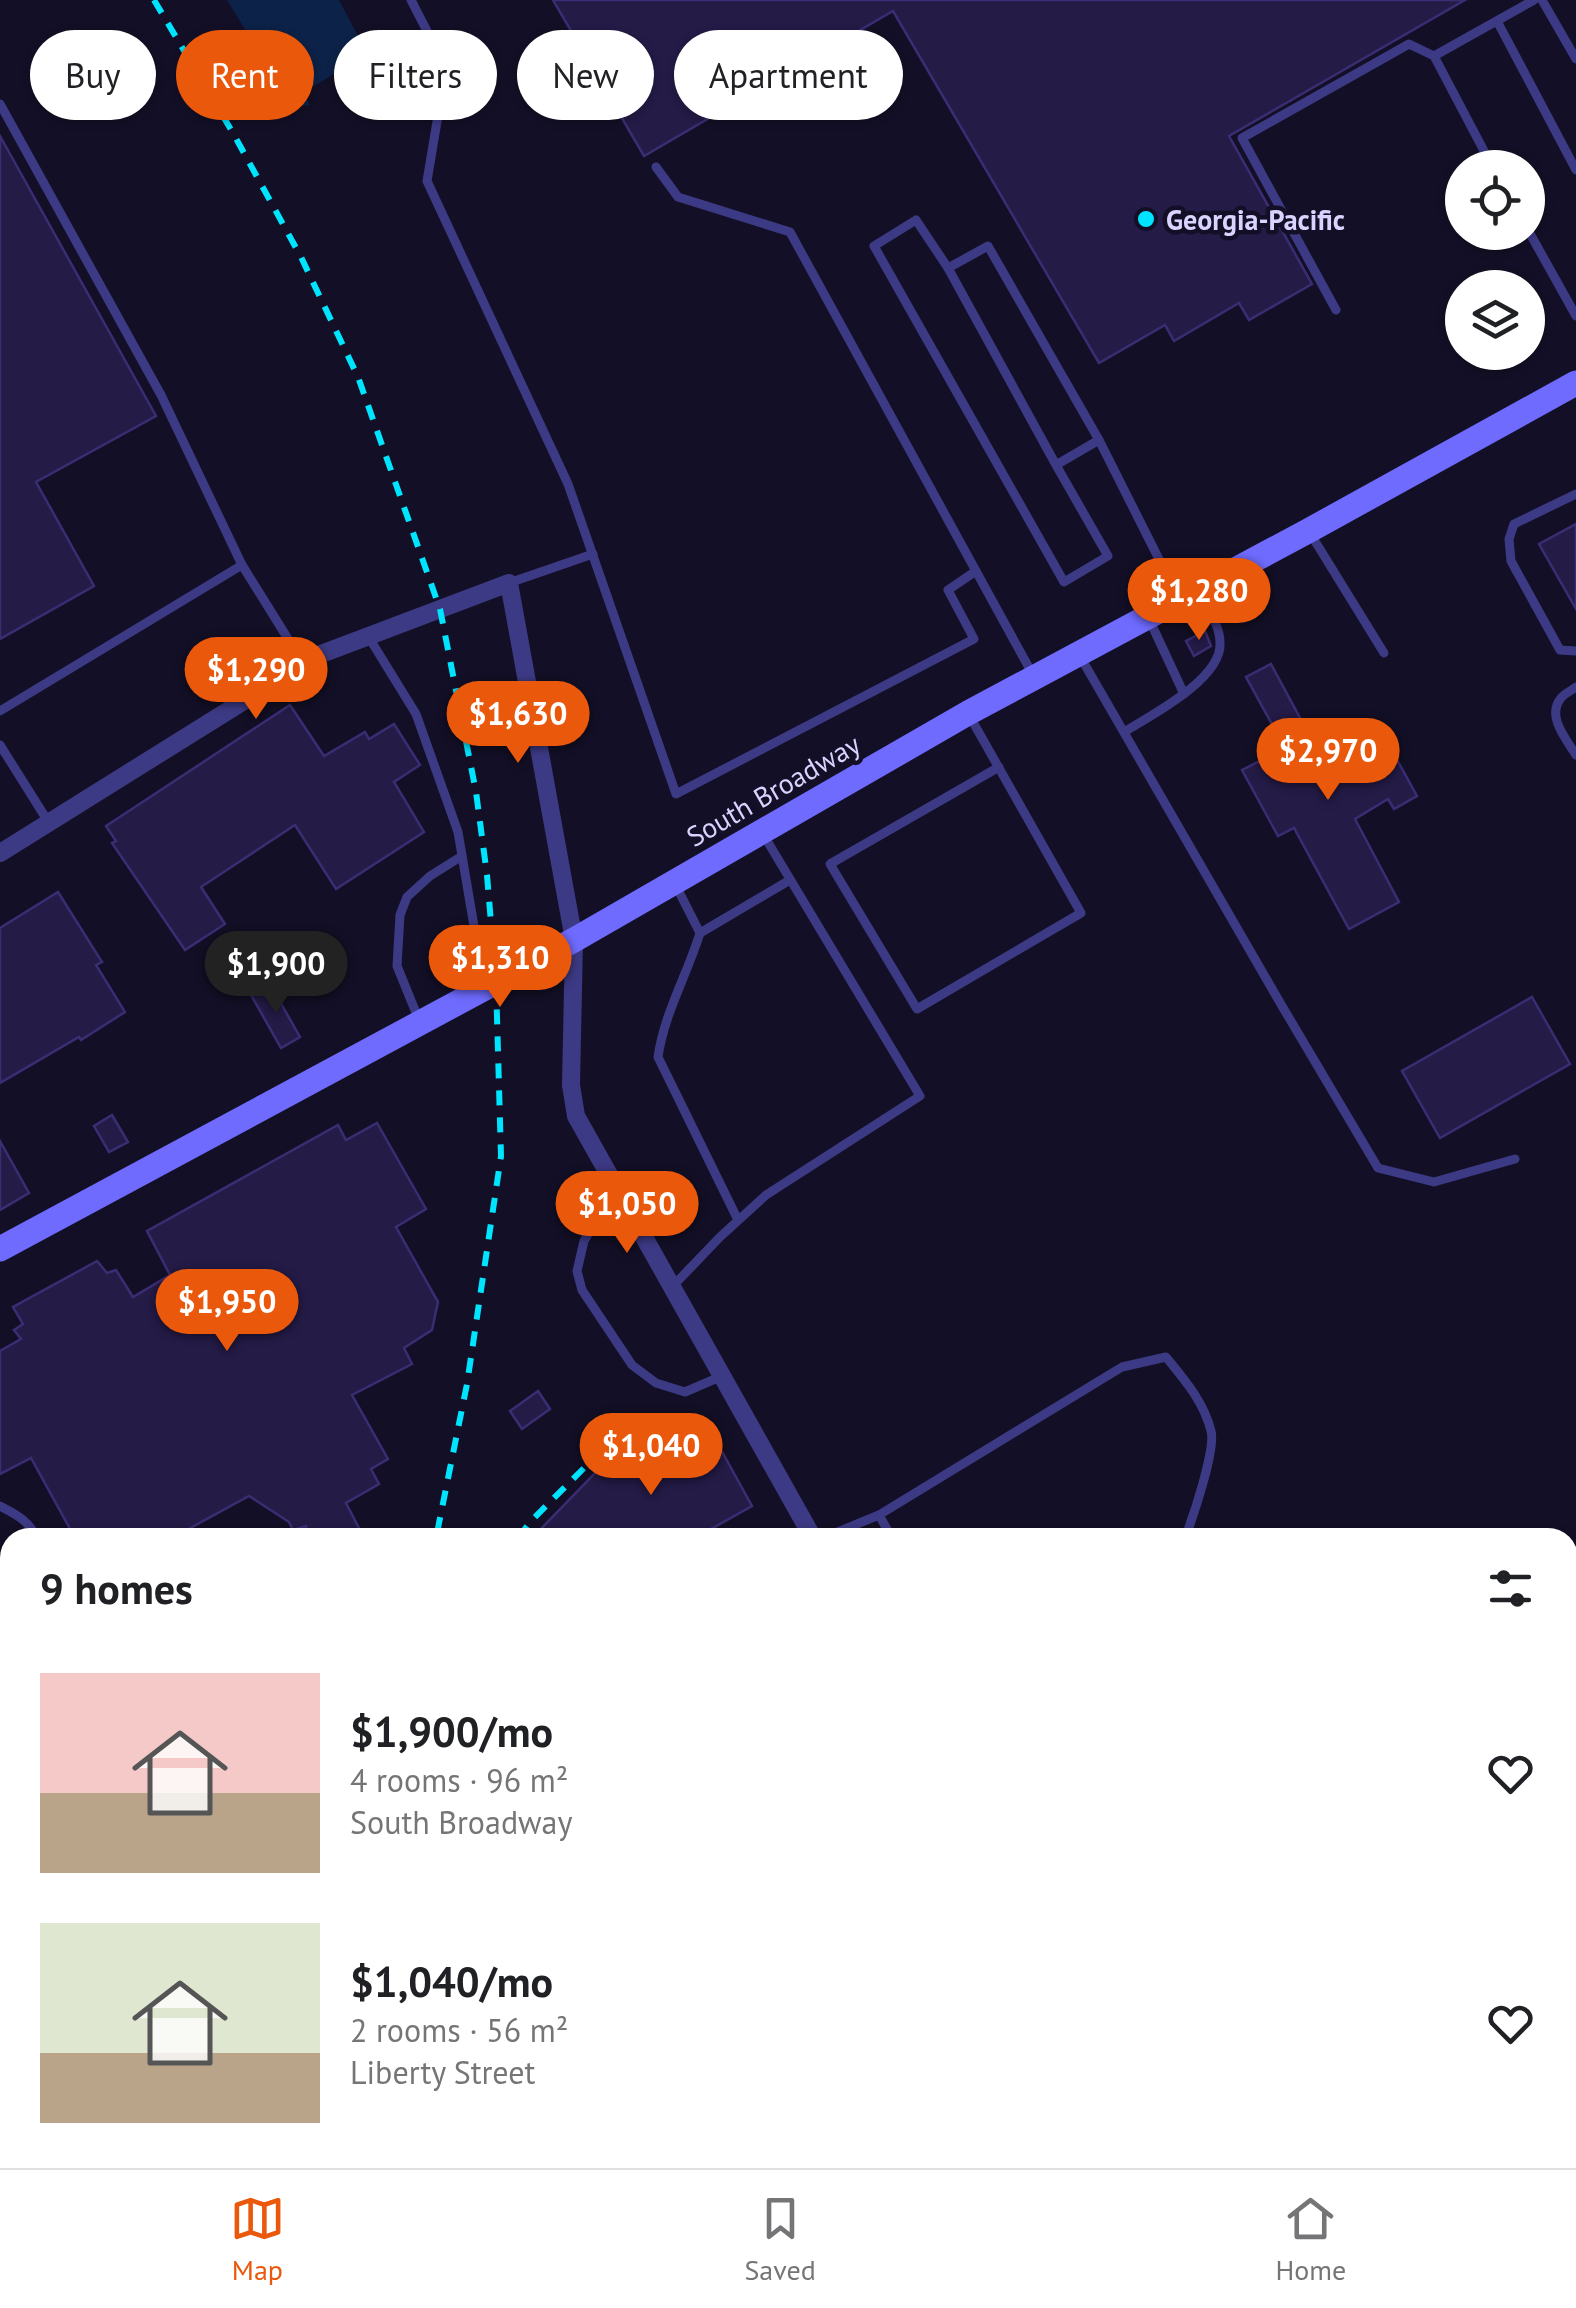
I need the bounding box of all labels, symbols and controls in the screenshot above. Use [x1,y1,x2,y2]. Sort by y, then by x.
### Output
chip: Buy [30,30,156,120]
chip: Rent [176,30,314,120]
chip: Filters [334,30,497,120]
chip: New [517,30,654,120]
chip: Apartment [674,30,903,120]
map controls [1445,150,1545,370]
button: locate [1445,150,1545,250]
place label: Georgia-Pacific [1166,201,1345,238]
marker: Georgia-Pacific [1135,208,1157,230]
button: layers [1445,270,1545,370]
pin: $1,280 [1118,558,1280,643]
text: $1,280 [1150,569,1248,611]
pin: $1,290 [175,637,337,722]
text: $1,290 [207,648,305,690]
pin: $1,630 [437,681,599,766]
text: $1,630 [469,692,567,734]
pin: $2,970 [1247,718,1409,803]
street label: South Broadway [679,725,867,855]
text: $2,970 [1279,729,1377,771]
pin: $1,310 [419,925,581,1010]
pin: $1,900 [195,931,357,1016]
text: $1,310 [451,936,549,978]
text: $1,900 [227,942,325,984]
pin: $1,050 [546,1171,708,1256]
text: $1,050 [578,1182,676,1224]
pin: $1,950 [146,1269,308,1354]
text: $1,950 [178,1280,276,1322]
pin: $1,040 [570,1413,732,1498]
text: $1,040 [602,1424,700,1466]
text: 9 homes [40,1561,193,1616]
icon: filters [1483,1561,1538,1616]
text: $1,900/mo [350,1704,553,1759]
icon: home [120,1713,240,1833]
icon: heart [1483,1746,1538,1801]
text: 4 rooms · 96 m² [350,1759,568,1801]
text: South Broadway [350,1801,572,1843]
text: $1,040/mo [350,1954,553,2009]
icon: home [120,1963,240,2083]
icon: heart [1483,1996,1538,2051]
text: 2 rooms · 56 m² [350,2009,568,2051]
text: Liberty Street [350,2051,535,2093]
tab: Map [230,2191,285,2288]
tab: Saved [744,2191,816,2288]
tab: Home [1275,2191,1346,2288]

